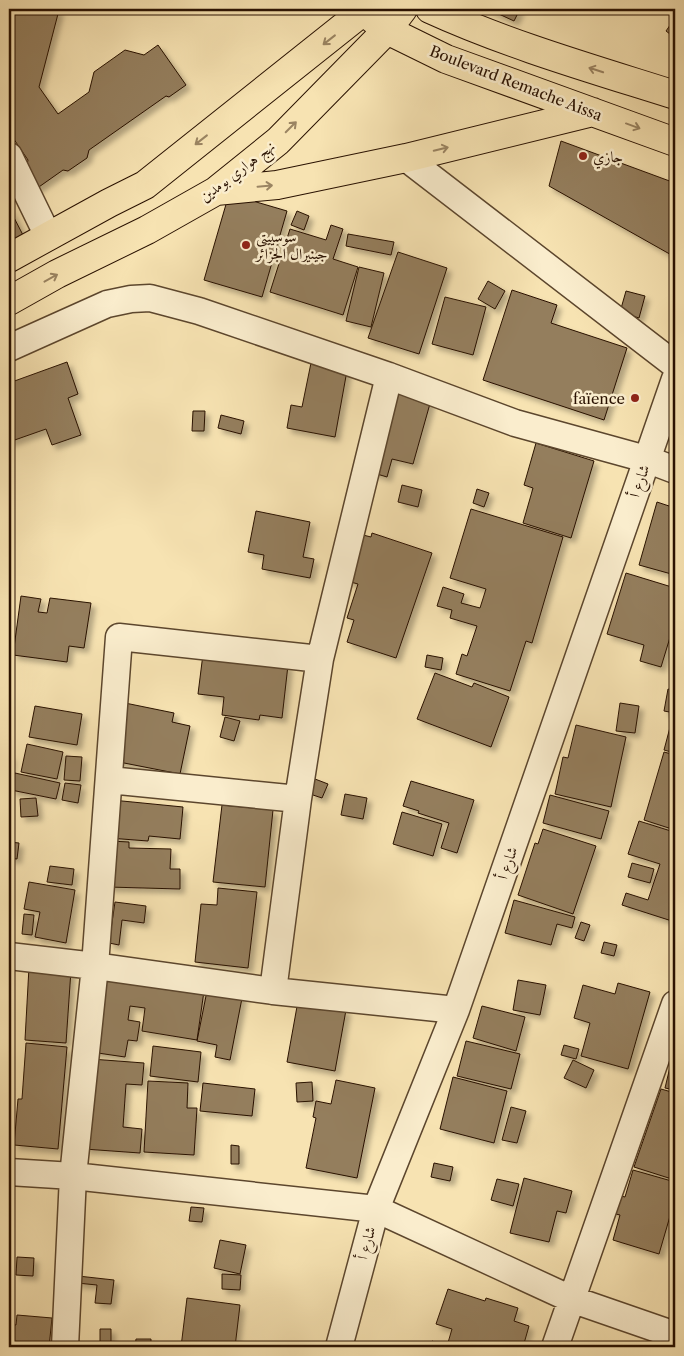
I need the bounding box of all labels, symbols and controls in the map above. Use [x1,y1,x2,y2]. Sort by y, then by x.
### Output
one-way arrow [323,34,336,45]
street label: Boulevard Remache Aissa [427,41,605,125]
one-way arrow [588,64,604,74]
one-way arrow [285,121,298,133]
one-way arrow [625,122,640,131]
one-way arrow [195,134,208,145]
street label: نهج هواري بومدين [195,136,282,210]
one-way arrow [432,144,448,153]
place label: جازي [593,147,623,169]
marker: جازي [577,150,589,162]
one-way arrow [256,181,272,191]
place label: سوسييتي جينيرال الجزائر [254,227,328,264]
marker: سوسييتي جينيرال الجزائر [240,239,252,251]
one-way arrow [44,273,59,283]
place label: faïence [573,389,625,408]
marker: faïence [629,392,641,404]
street label: شارع أ [624,462,657,501]
street label: شارع أ [492,844,525,883]
street label: شارع أ [352,1224,383,1263]

